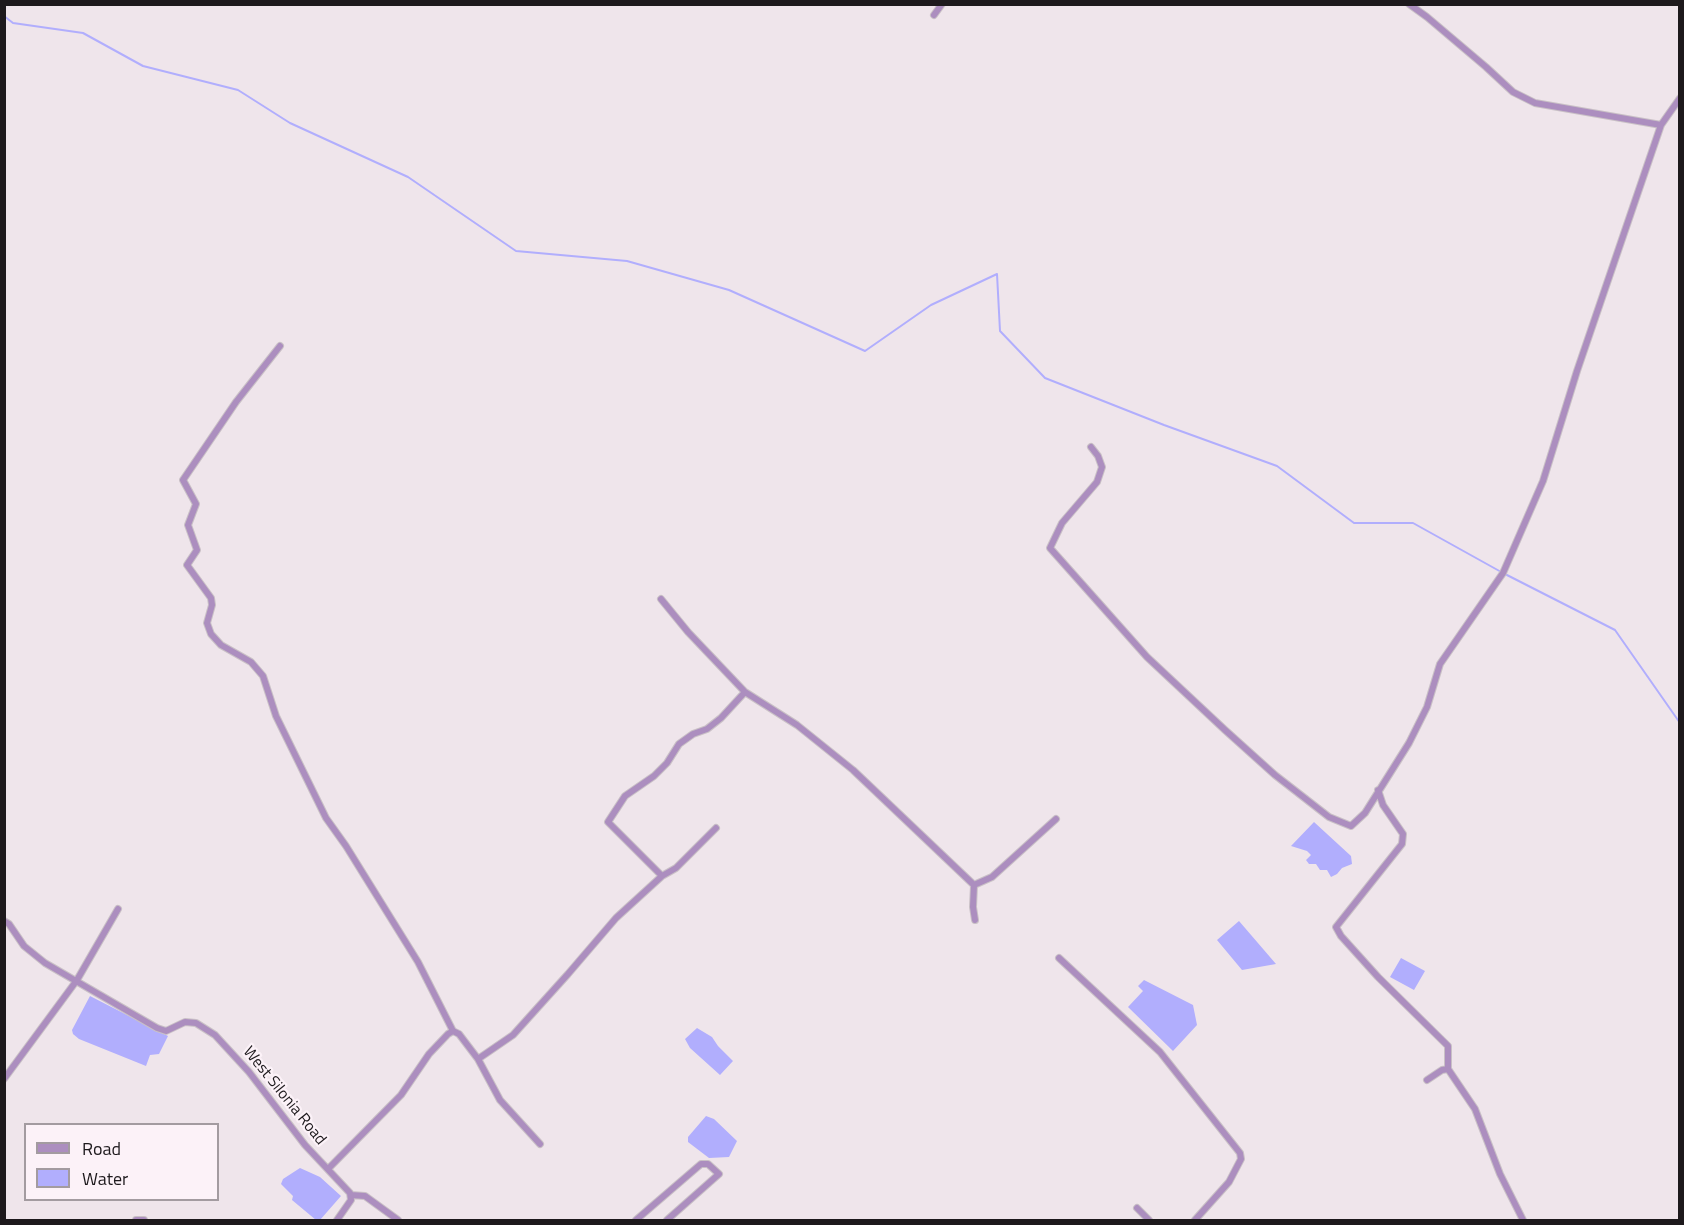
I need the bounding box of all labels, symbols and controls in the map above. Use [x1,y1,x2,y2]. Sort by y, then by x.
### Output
street label: West Silonia Road [238,1043,330,1149]
legend [24,1123,219,1201]
text: Road [82,1135,121,1162]
text: Water [82,1165,128,1192]

